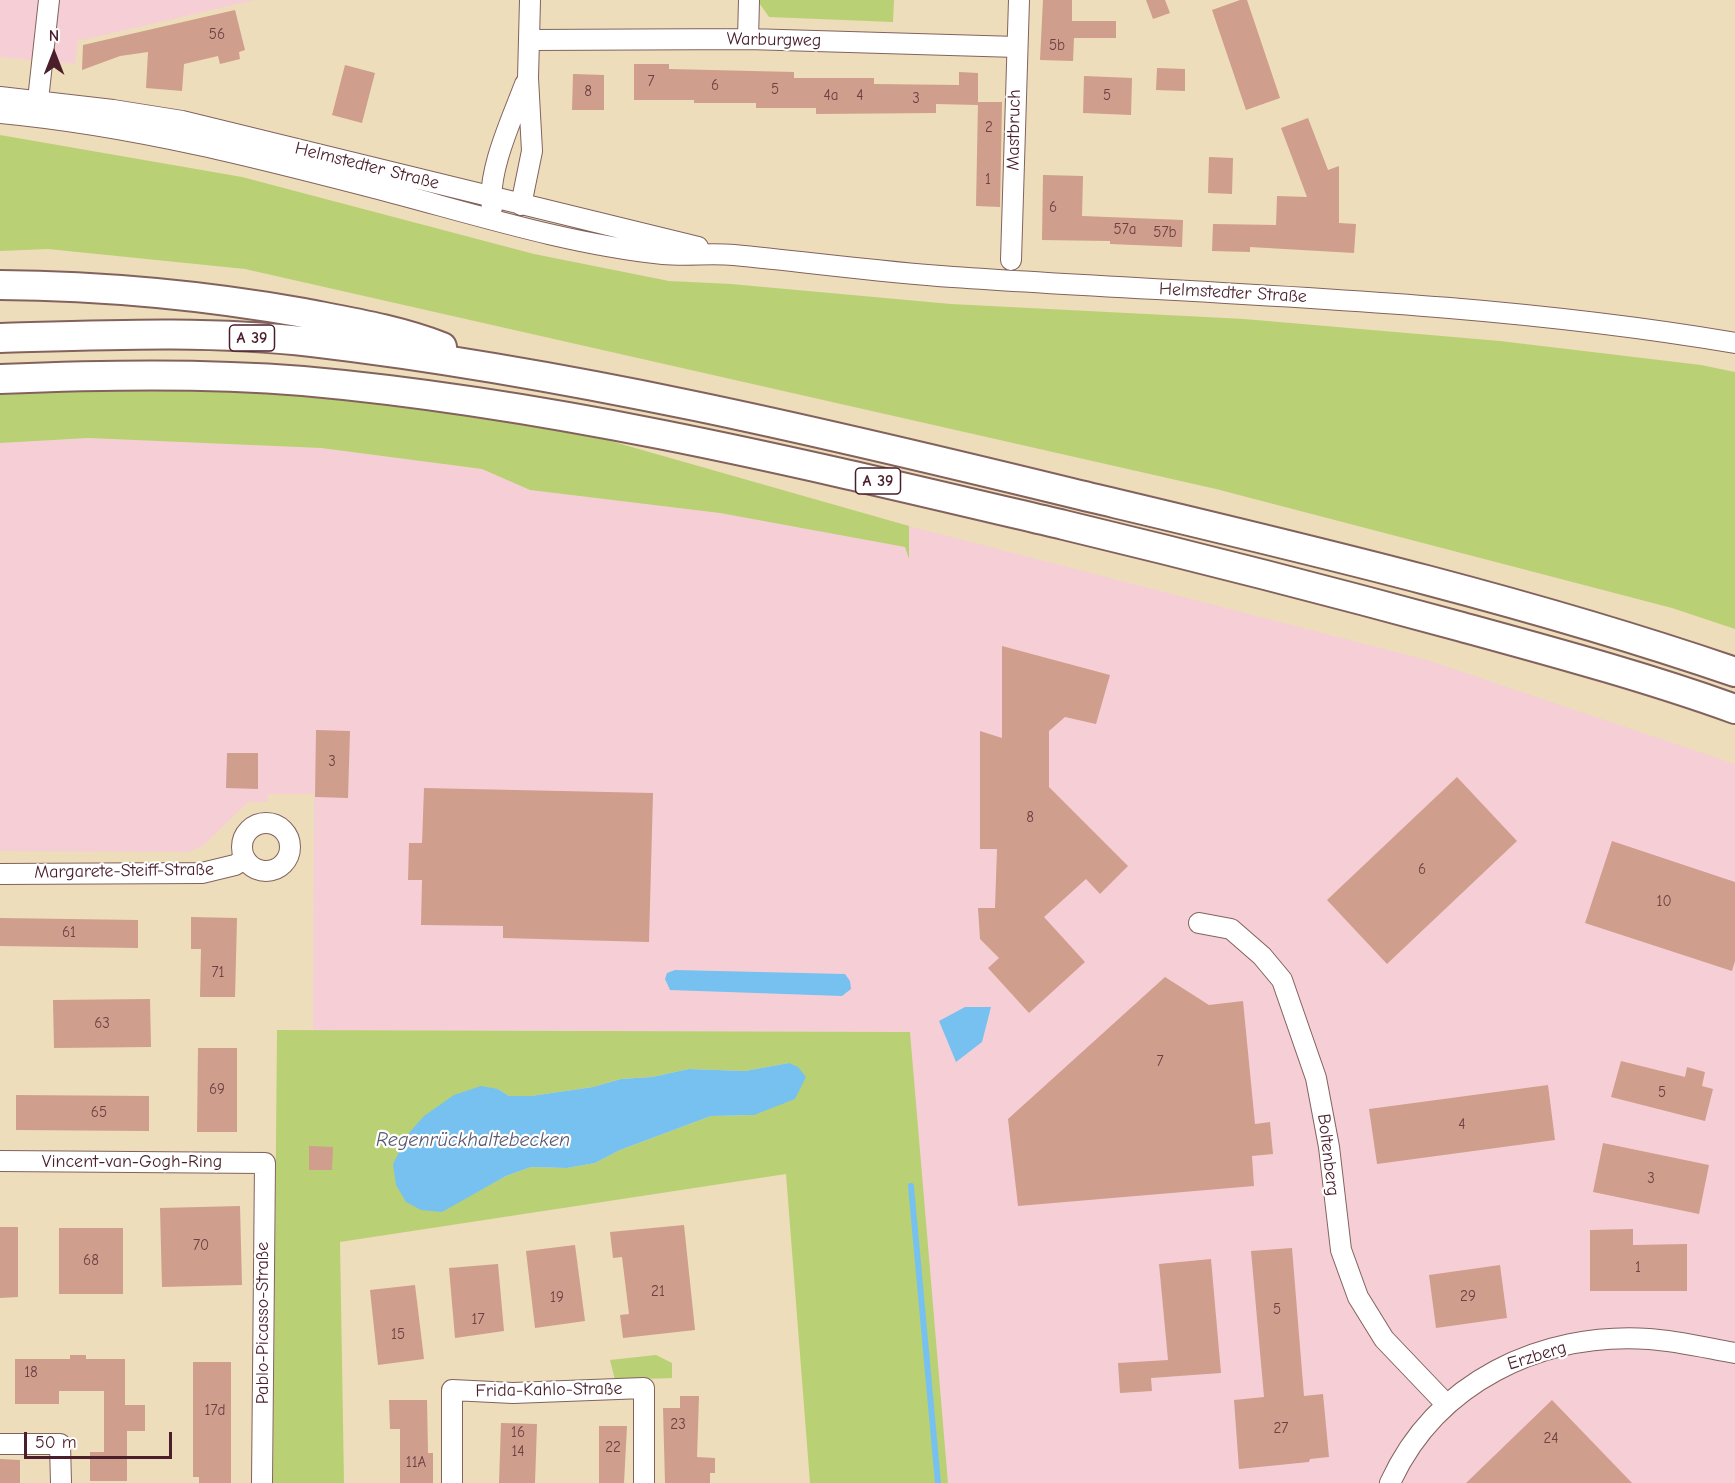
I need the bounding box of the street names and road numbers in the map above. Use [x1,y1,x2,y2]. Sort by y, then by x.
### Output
street label: Warburgweg [726,28,822,52]
street label: Mastbruch [1002,89,1026,171]
street label: Helmstedter Straße [293,138,441,194]
street label: Helmstedter Straße [1159,278,1307,308]
road number: A 39 [230,325,274,351]
road number: A 39 [856,468,900,494]
street label: Margarete-Steiff-Straße [34,859,214,883]
street label: Boltenberg [1312,1112,1344,1198]
street label: Vincent-van-Gogh-Ring [42,1151,222,1173]
street label: Pablo-Picasso-Straße [252,1242,274,1404]
street label: Erzberg [1505,1337,1569,1375]
street label: Frida-Kahlo-Straße [475,1378,623,1402]

